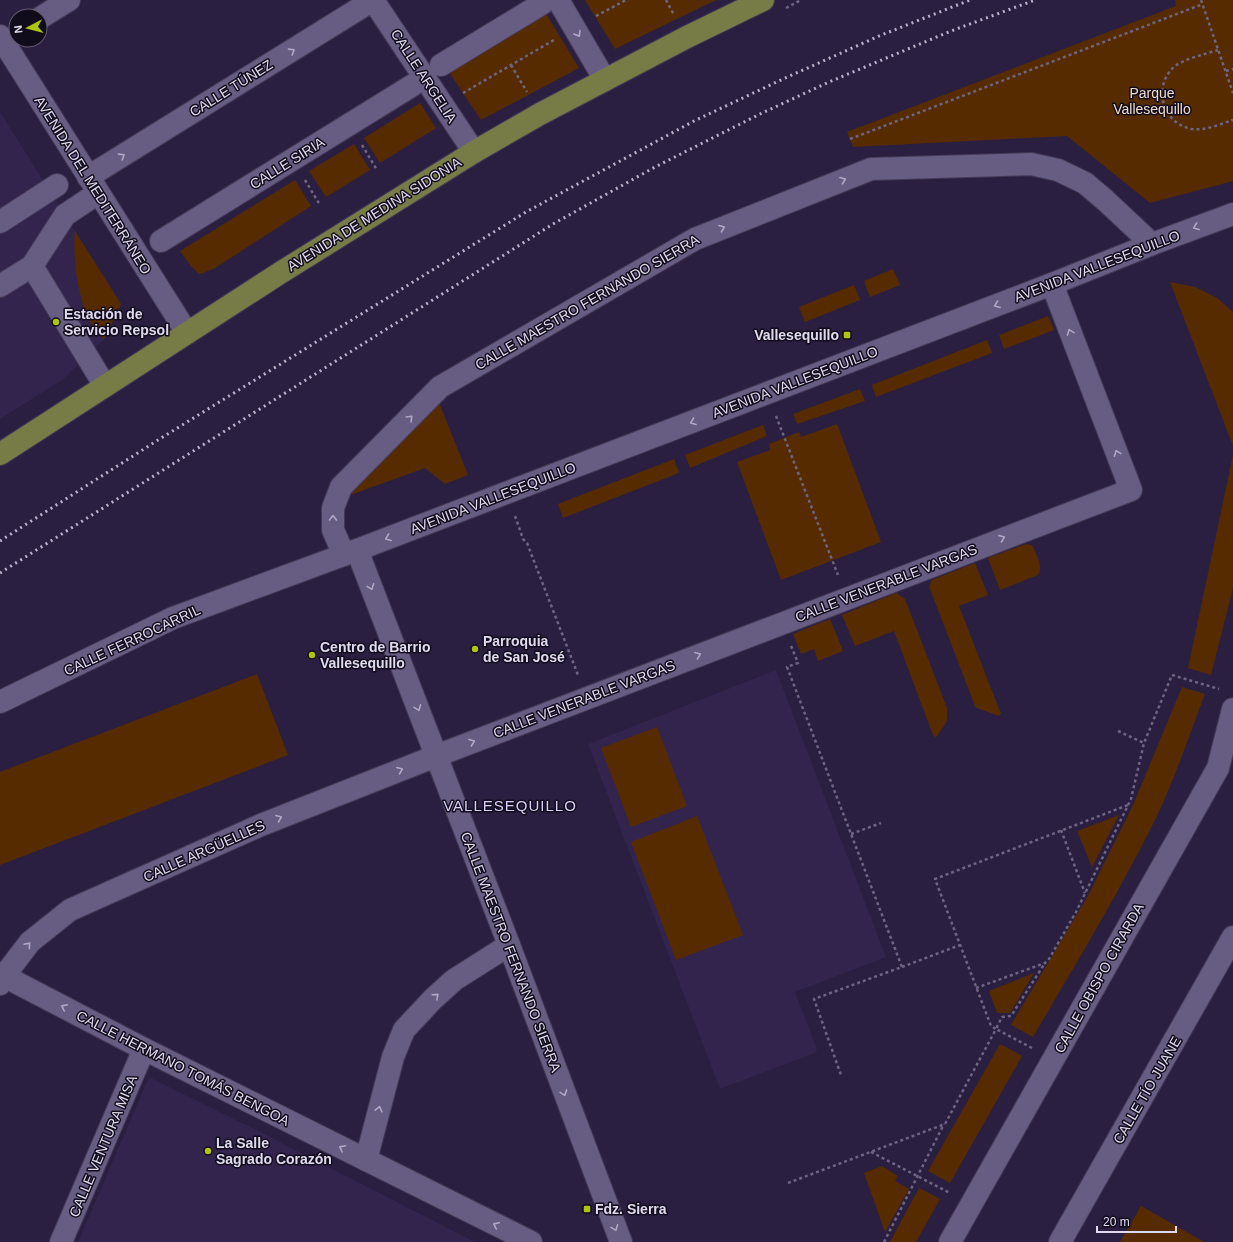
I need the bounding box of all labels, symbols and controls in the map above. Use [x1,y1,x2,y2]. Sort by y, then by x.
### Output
north arrow [8,8,48,48]
text: N [12,24,25,34]
street label: CALLE ARGELIA [388,26,461,126]
one-way arrow [573,30,580,37]
one-way arrow [287,49,294,56]
street label: CALLE TÚNEZ [187,56,276,120]
park label: Parque Vallesequillo [1113,85,1191,117]
street label: AVENIDA DEL MEDITERRÁNEO [31,93,155,277]
street label: CALLE SIRIA [247,133,328,192]
street label: AVENIDA DE MEDINA SIDONIA [284,153,464,274]
one-way arrow [117,154,124,161]
one-way arrow [840,177,847,185]
one-way arrow [1193,223,1200,231]
one-way arrow [719,224,726,232]
street label: AVENIDA VALLESEQUILLO [1012,227,1182,305]
street label: CALLE MAESTRO FERNANDO SIERRA [472,231,702,373]
one-way arrow [994,300,1001,308]
place label: Estación de Servicio Repsol [64,306,169,338]
marker: Estación de Servicio Repsol [51,317,61,327]
place label: Vallesequillo [754,327,839,343]
one-way arrow [1067,329,1075,336]
marker: Vallesequillo [842,330,852,340]
street label: AVENIDA VALLESEQUILLO [710,343,880,421]
one-way arrow [405,415,412,423]
one-way arrow [689,417,696,425]
one-way arrow [1113,450,1121,457]
street label: AVENIDA VALLESEQUILLO [408,459,578,537]
one-way arrow [329,515,337,521]
one-way arrow [385,534,392,542]
one-way arrow [999,535,1006,543]
street label: CALLE VENERABLE VARGAS [793,541,979,625]
one-way arrow [367,583,375,590]
street label: CALLE FERROCARRIL [61,601,203,679]
place label: Parroquia de San José [483,633,565,665]
place label: Centro de Barrio Vallesequillo [320,639,430,671]
marker: Parroquia de San José [470,644,480,654]
marker: Centro de Barrio Vallesequillo [307,650,317,660]
one-way arrow [695,652,702,660]
street label: CALLE VENERABLE VARGAS [491,657,677,741]
one-way arrow [413,705,421,712]
one-way arrow [469,738,476,746]
one-way arrow [397,766,404,774]
district label: VALLESEQUILLO [443,797,577,814]
one-way arrow [276,814,283,822]
street label: CALLE ARGÜELLES [140,816,267,885]
street label: CALLE MAESTRO FERNANDO SIERRA [458,830,565,1075]
street label: CALLE OBISPO CIRARDA [1051,900,1147,1056]
one-way arrow [23,943,30,950]
one-way arrow [432,994,439,1001]
one-way arrow [61,1005,68,1012]
street label: CALLE HERMANO TOMÁS BENGOA [74,1007,293,1129]
street label: CALLE TÍO JUANE [1110,1034,1184,1146]
street label: CALLE VENTURA MISA [66,1072,140,1219]
one-way arrow [560,1090,568,1097]
one-way arrow [375,1106,383,1112]
place label: La Salle Sagrado Corazón [216,1135,332,1167]
one-way arrow [339,1145,347,1153]
marker: La Salle Sagrado Corazón [203,1146,213,1156]
place label: Fdz. Sierra [595,1201,667,1217]
marker: Fdz. Sierra [582,1204,592,1214]
scale bar [1097,1208,1176,1234]
text: 20 m [1103,1215,1130,1229]
one-way arrow [493,1222,501,1230]
one-way arrow [611,1224,619,1231]

